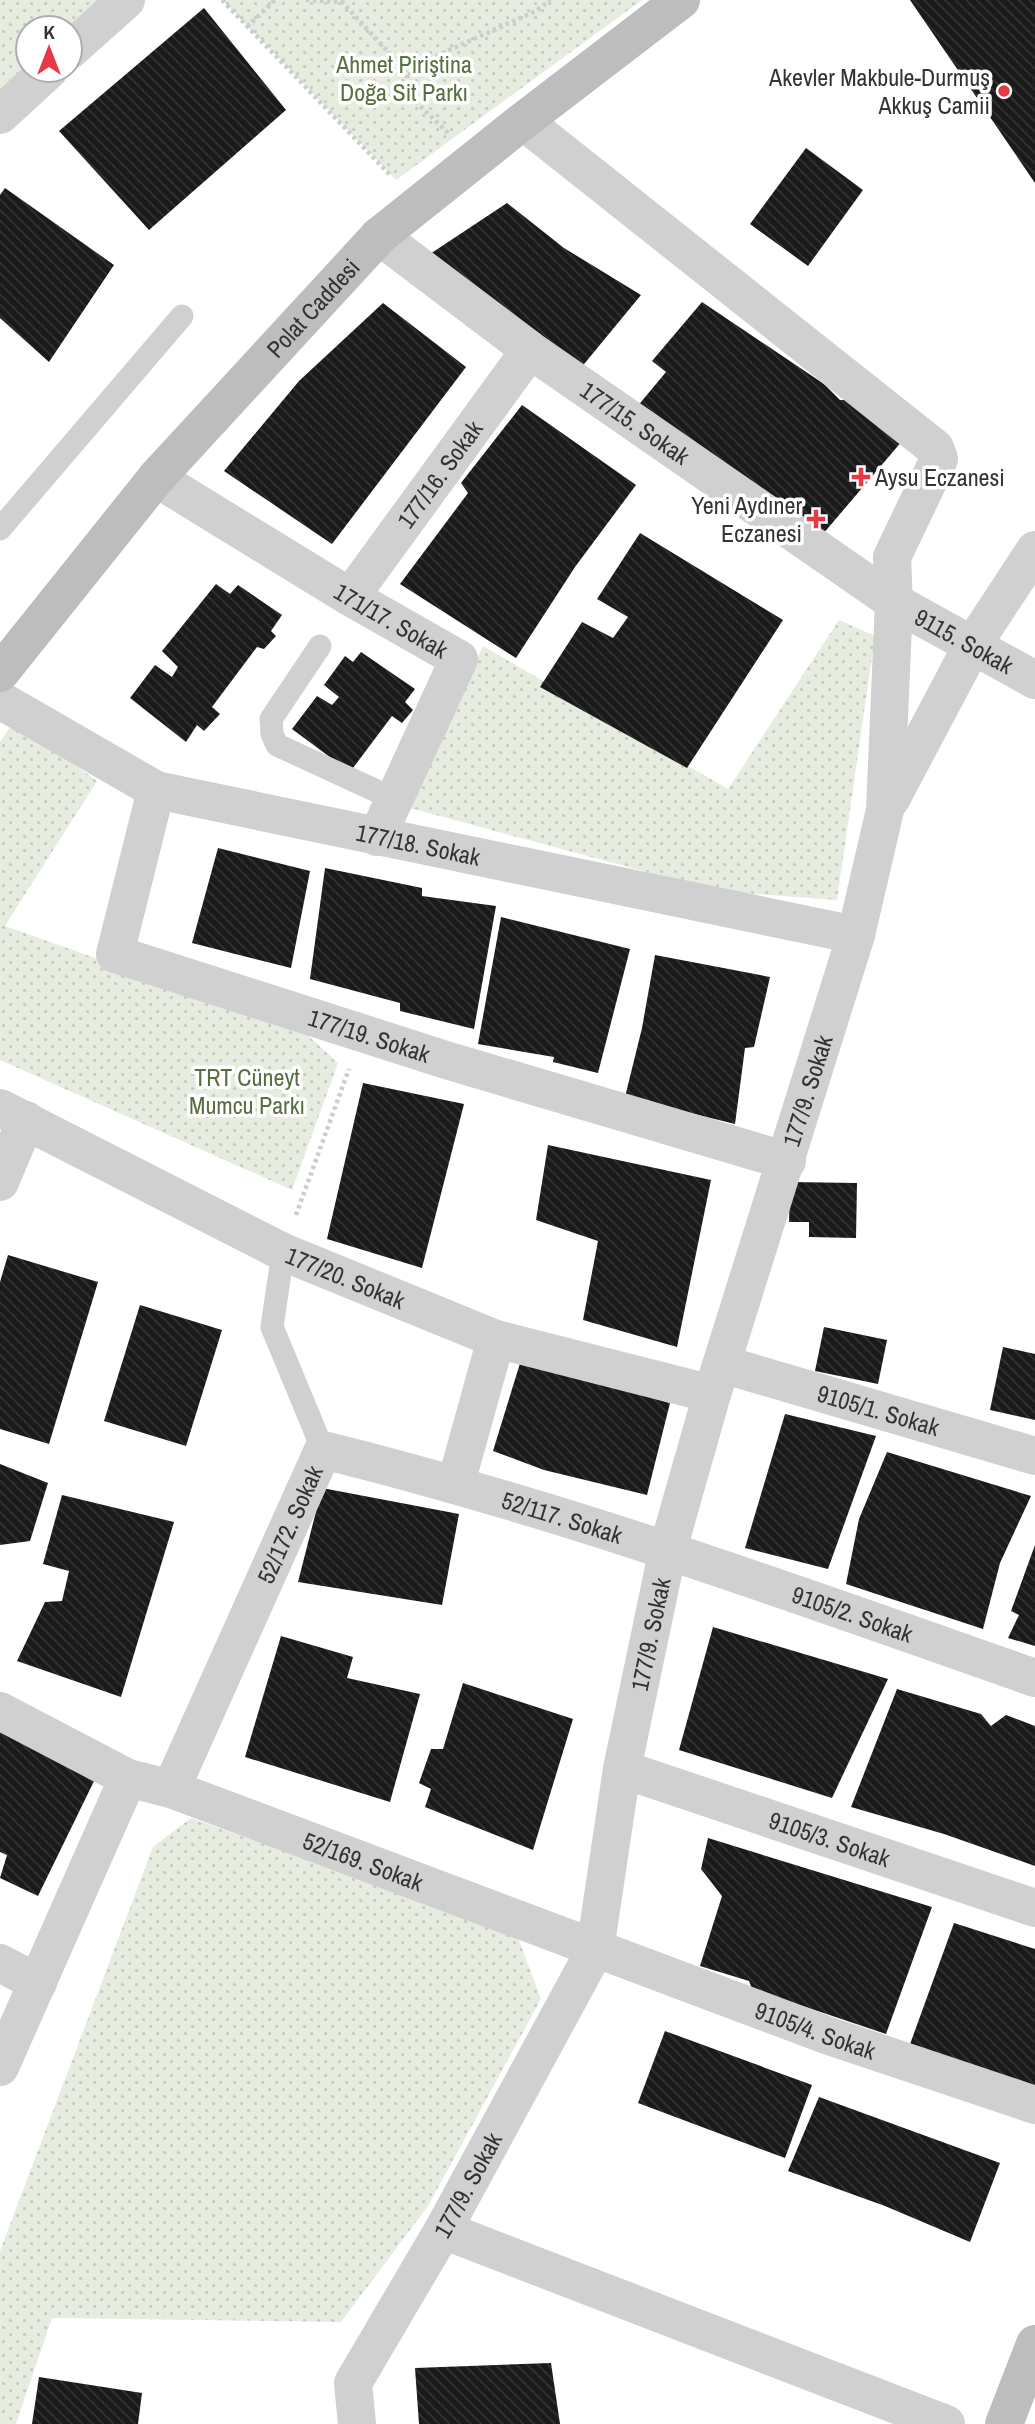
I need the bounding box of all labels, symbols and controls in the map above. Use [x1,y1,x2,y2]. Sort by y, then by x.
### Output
north arrow [14,14,84,84]
text: K [43,19,55,45]
park label: Ahmet Piriştina Doğa Sit Parkı [335,48,472,108]
place label: Akevler Makbule-Durmuş Akkuş Camii [768,61,990,121]
marker: Akevler Makbule-Durmuş Akkuş Camii [996,83,1012,99]
street label: Polat Caddesi [259,252,366,364]
street label: 177/15. Sokak [574,374,696,472]
street label: 177/16. Sokak [389,414,490,534]
place label: Aysu Eczanesi [874,461,1005,493]
marker: Aysu Eczanesi [853,469,869,485]
place label: Yeni Aydıner Eczanesi [691,489,802,549]
marker: Yeni Aydıner Eczanesi [808,511,824,527]
street label: 171/17. Sokak [328,575,454,666]
street label: 9115. Sokak [909,601,1019,681]
street label: 177/18. Sokak [353,816,483,873]
street label: 177/19. Sokak [304,1001,434,1070]
street label: 177/9. Sokak [775,1031,840,1150]
park label: TRT Cüneyt Mumcu Parkı [189,1061,305,1121]
street label: 177/20. Sokak [281,1239,410,1316]
street label: 9105/1. Sokak [813,1377,943,1443]
street label: 52/172. Sokak [249,1460,330,1588]
street label: 52/117. Sokak [498,1484,627,1551]
street label: 177/9. Sokak [623,1575,678,1694]
street label: 9105/2. Sokak [788,1578,917,1650]
street label: 9105/3. Sokak [765,1804,894,1874]
street label: 52/169. Sokak [298,1824,428,1898]
street label: 9105/4. Sokak [751,1994,880,2067]
street label: 177/9. Sokak [426,2127,509,2243]

